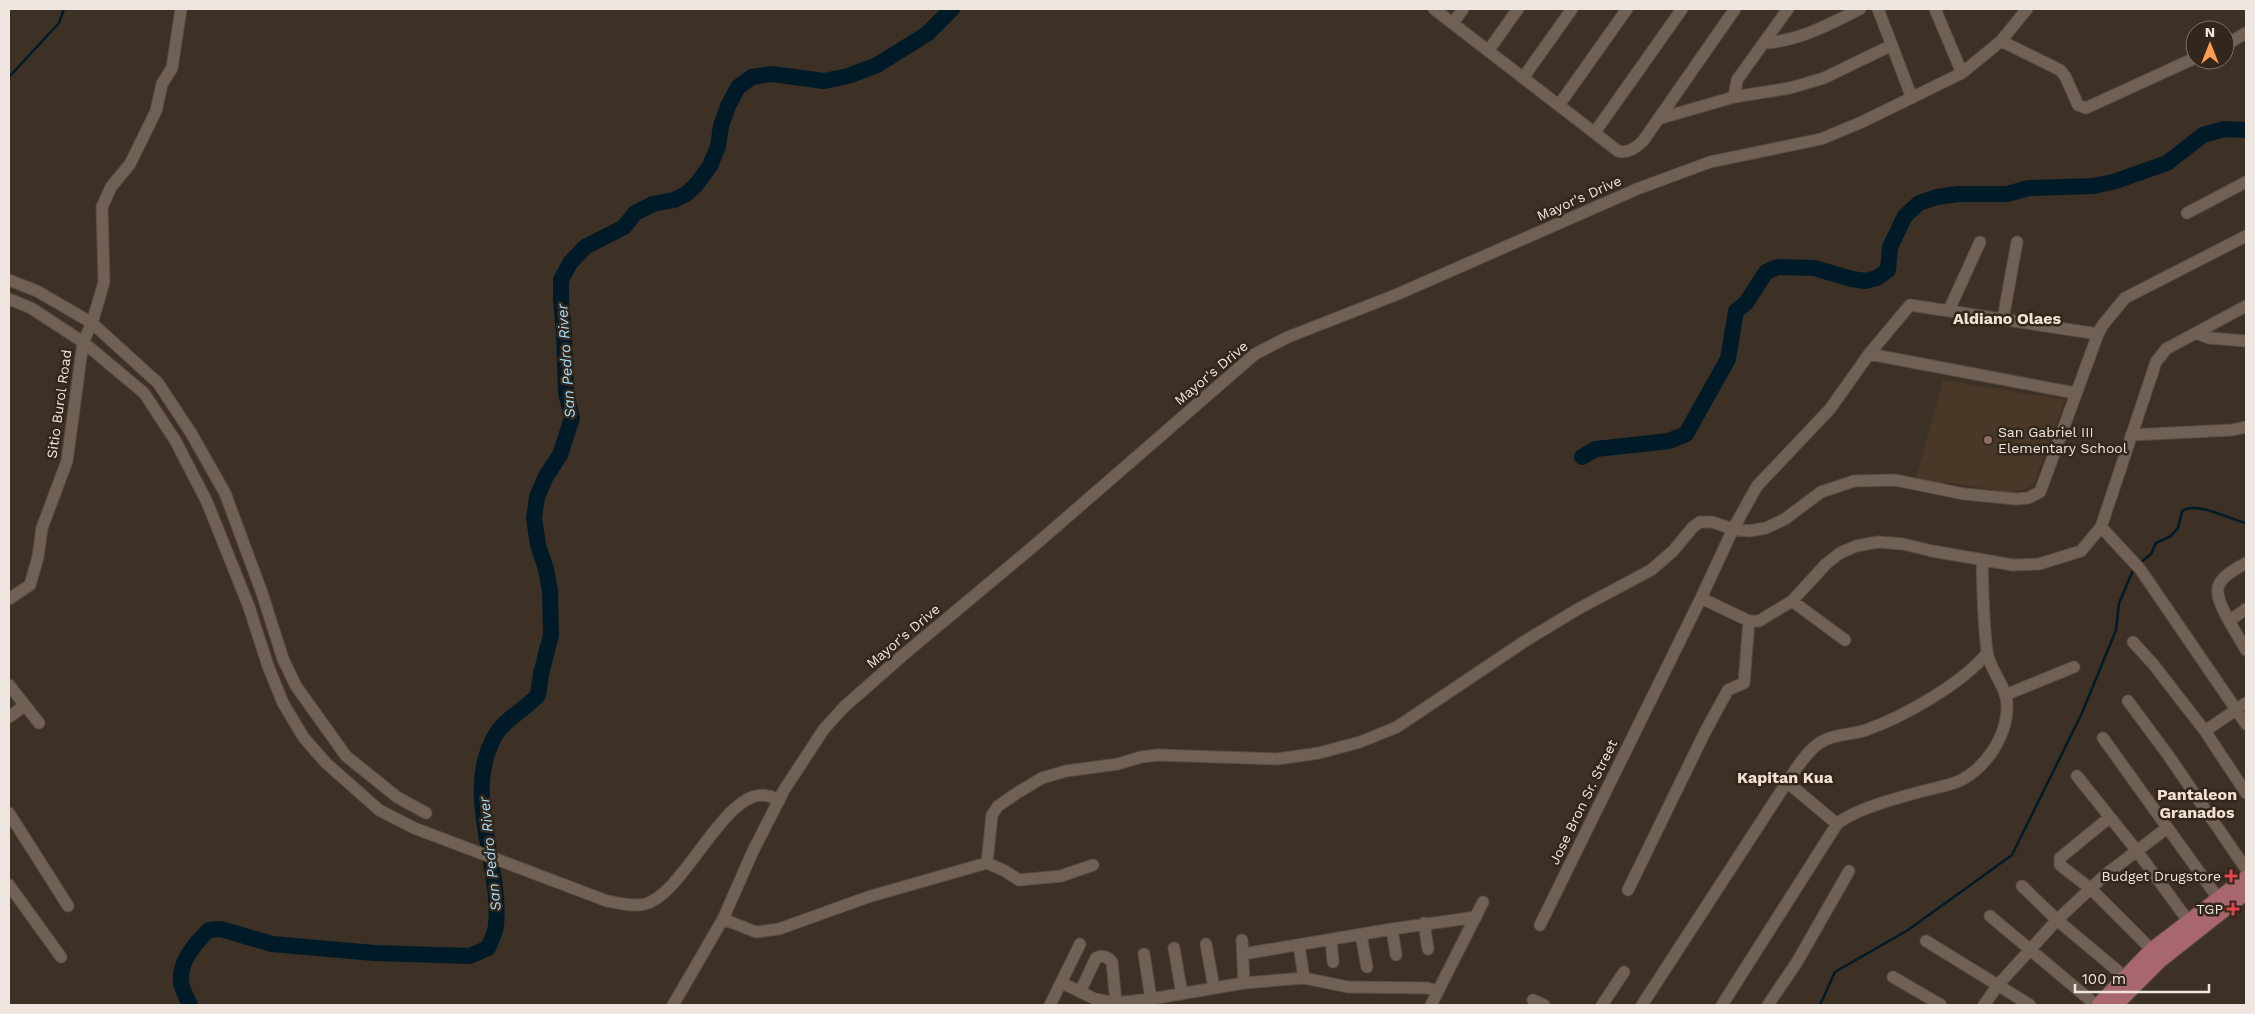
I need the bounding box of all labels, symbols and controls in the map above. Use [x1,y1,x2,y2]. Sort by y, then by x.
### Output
north arrow [2185,20,2235,70]
text: N [2205,24,2215,40]
street label: Mayor's Drive [1534,172,1624,224]
water label: San Pedro River [553,302,579,419]
district label: Aldiano Olaes [1953,309,2062,328]
street label: Mayor's Drive [1171,338,1251,408]
street label: Sitio Burol Road [43,349,75,459]
place label: San Gabriel III Elementary School [1998,424,2128,456]
marker: San Gabriel III Elementary School [1982,434,1994,446]
street label: Mayor's Drive [863,601,943,671]
street label: Jose Bron Sr. Street [1546,737,1620,867]
district label: Kapitan Kua [1737,768,1834,787]
district label: Pantaleon Granados [2157,785,2237,822]
water label: San Pedro River [475,795,505,912]
place label: Budget Drugstore [2101,868,2221,884]
marker: Budget Drugstore [2225,870,2237,882]
place label: TGP [2196,901,2223,917]
marker: TGP [2227,903,2239,915]
scale bar [2075,962,2209,994]
text: 100 m [2082,970,2126,988]

